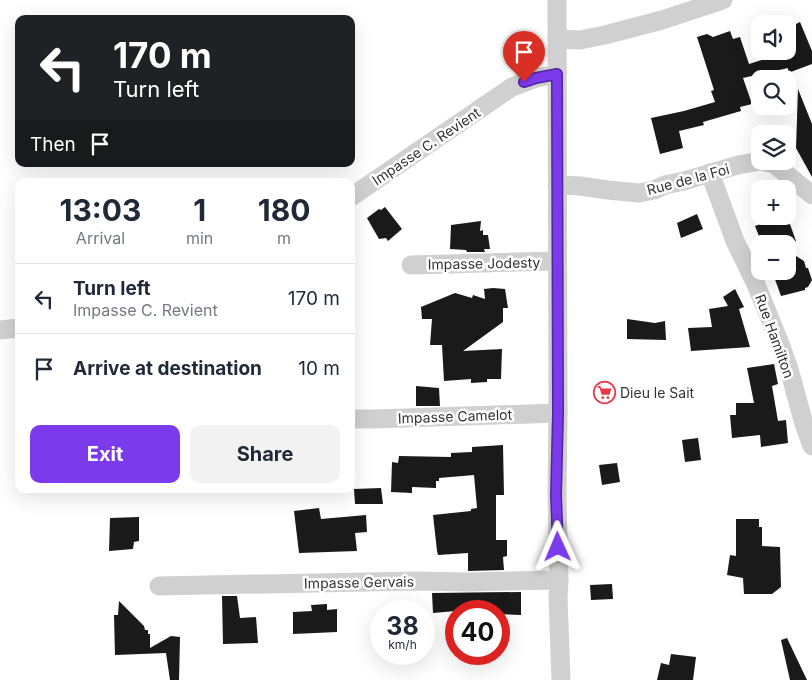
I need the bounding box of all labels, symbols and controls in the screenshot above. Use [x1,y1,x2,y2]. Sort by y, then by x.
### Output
map controls [751,15,796,280]
button: sound [751,15,796,60]
pin [503,31,545,82]
text: 170 m [113,34,212,76]
icon: left [30,35,95,100]
icon: arrive [510,38,538,66]
button: search [751,70,796,115]
text: Turn left [113,76,199,102]
street label: Impasse C. Revient [369,103,484,188]
button: layers [751,125,796,170]
icon: arrive [86,130,114,158]
text: Then [30,133,76,156]
street label: Rue de la Foi [645,160,731,198]
button: + [751,180,796,225]
text: 13:03 [60,192,141,228]
text: 1 [193,192,206,228]
text: 180 [258,192,310,228]
text: Arrival [76,228,125,248]
text: min [186,228,213,248]
text: m [277,228,291,248]
button: − [751,235,796,280]
street label: Impasse Jodesty [428,254,541,272]
text: Turn left [73,277,151,300]
icon: left [30,285,58,313]
text: 170 m [288,287,340,310]
street label: Rue Hamilton [752,292,798,380]
text: Impasse C. Revient [73,300,218,320]
icon: arrive [30,355,58,383]
text: Arrive at destination [73,357,262,380]
text: 10 m [298,357,340,380]
supermarket icon: Dieu le Sait [592,380,616,404]
place label: Dieu le Sait [620,384,695,401]
street label: Impasse Camelot [398,405,513,426]
button: Exit [30,425,180,483]
button: Share [190,425,340,483]
position arrow [531,520,583,572]
street label: Impasse Gervais [304,573,414,591]
speed limit sign: 40 [445,600,510,665]
text: 38 [386,611,419,641]
text: km/h [388,637,417,652]

